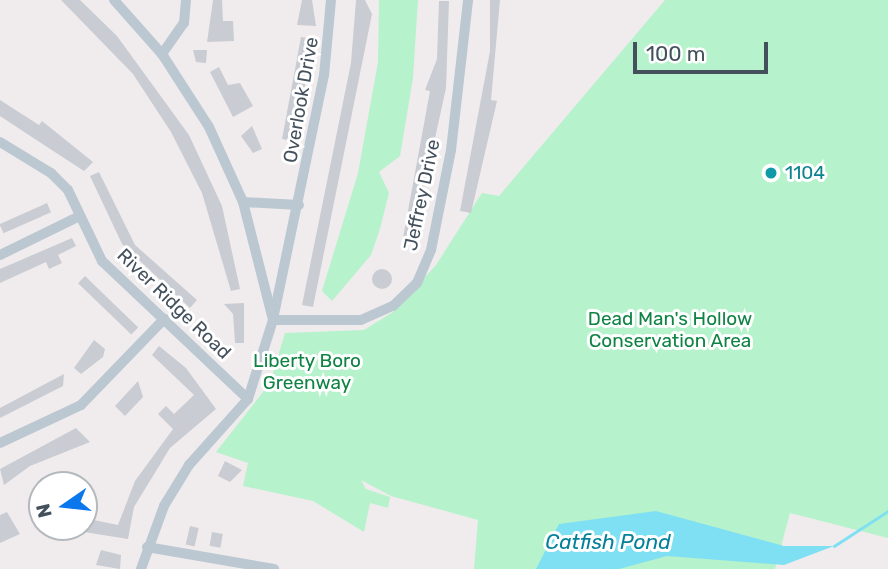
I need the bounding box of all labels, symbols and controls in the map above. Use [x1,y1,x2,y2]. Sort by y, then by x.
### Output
scale bar [636,28,771,72]
street label: Overlook Drive [279,35,323,165]
text: 100 m [646,41,705,66]
street label: Jeffrey Drive [399,137,445,253]
place label: 1104 [785,162,825,184]
marker: 1104 [763,165,779,181]
street label: River Ridge Road [112,244,236,364]
park label: Dead Man's Hollow Conservation Area [588,308,752,352]
park label: Liberty Boro Greenway [253,350,361,394]
north arrow [28,471,98,541]
text: N [31,501,57,520]
water label: Catfish Pond [545,529,671,555]

